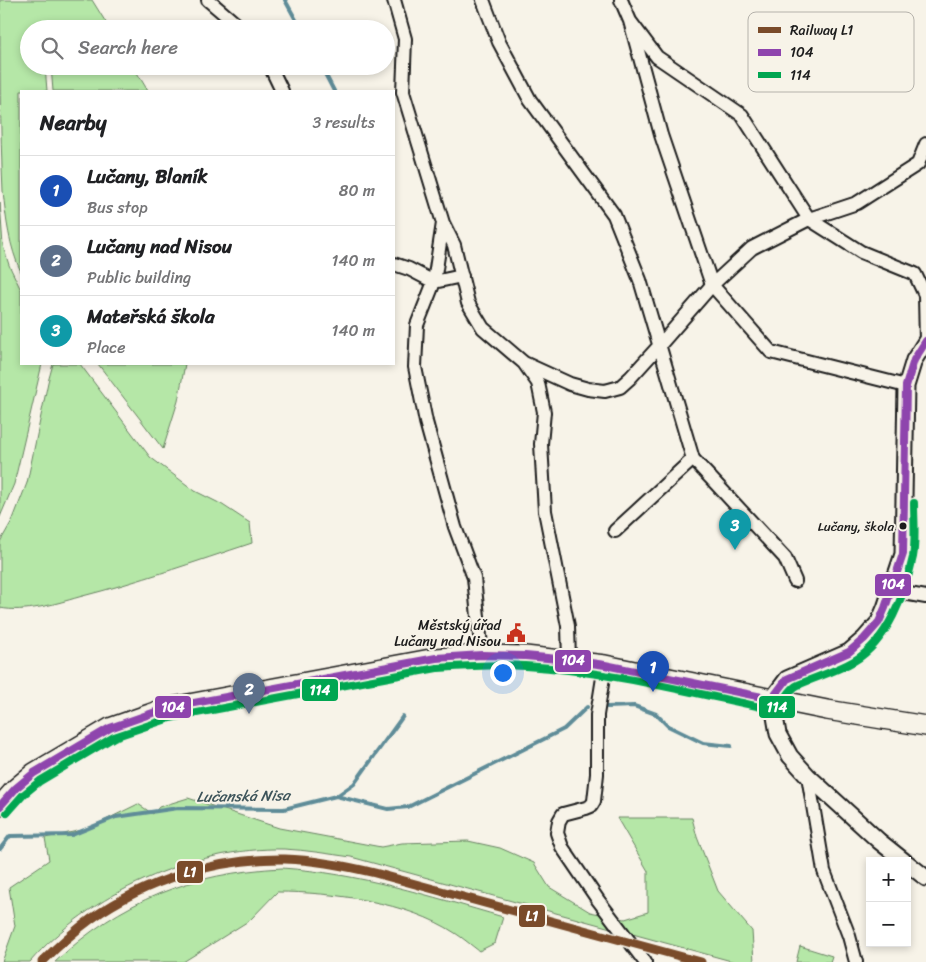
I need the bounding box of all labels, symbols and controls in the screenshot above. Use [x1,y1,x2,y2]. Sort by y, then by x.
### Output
legend [748,12,914,92]
text: Railway L1 [790,18,853,43]
search box [20,20,395,75]
text: Search here [78,31,178,64]
icon: search [38,34,66,62]
text: 104 [790,40,814,65]
text: 114 [790,63,811,88]
text: Nearby [40,104,106,142]
text: 3 results [312,108,375,137]
text: Lučany, Blaník [87,160,208,193]
text: 1 [53,176,59,205]
text: 80 m [339,176,375,205]
text: Bus stop [87,193,148,222]
text: Lučany nad Nisou [87,230,232,263]
text: 2 [51,246,61,275]
text: 140 m [332,246,375,275]
text: Public building [87,263,191,292]
text: Mateřská škola [87,300,215,333]
text: 3 [52,316,60,345]
text: 140 m [332,316,375,345]
text: Place [87,333,126,362]
pin: 3 [719,509,751,550]
place label: Lučany, škola [818,515,894,538]
marker: Lučany, škola [898,521,908,531]
text: 104 [881,572,905,597]
line badge: 104 [874,573,912,597]
place label: Městský úřad Lučany nad Nisou [394,613,503,654]
public building icon: Městský úřad Lučany nad Nisou [505,622,527,644]
text: 104 [561,648,585,673]
line badge: 104 [554,649,592,673]
pin: 1 [637,651,669,692]
your location [490,660,516,686]
pin: 2 [233,673,265,714]
line badge: 114 [301,678,339,702]
text: 114 [310,678,331,703]
line badge: 104 [154,695,192,719]
text: 104 [161,695,185,720]
line badge: 114 [758,695,796,719]
text: 114 [767,695,788,720]
water label: Lučanská Nisa [196,782,292,810]
map controls [866,857,911,947]
button: + [866,857,911,902]
line badge: L1 [176,860,204,884]
text: L1 [184,860,196,885]
button: − [866,902,911,947]
line badge: L1 [518,904,546,928]
text: L1 [526,904,538,929]

